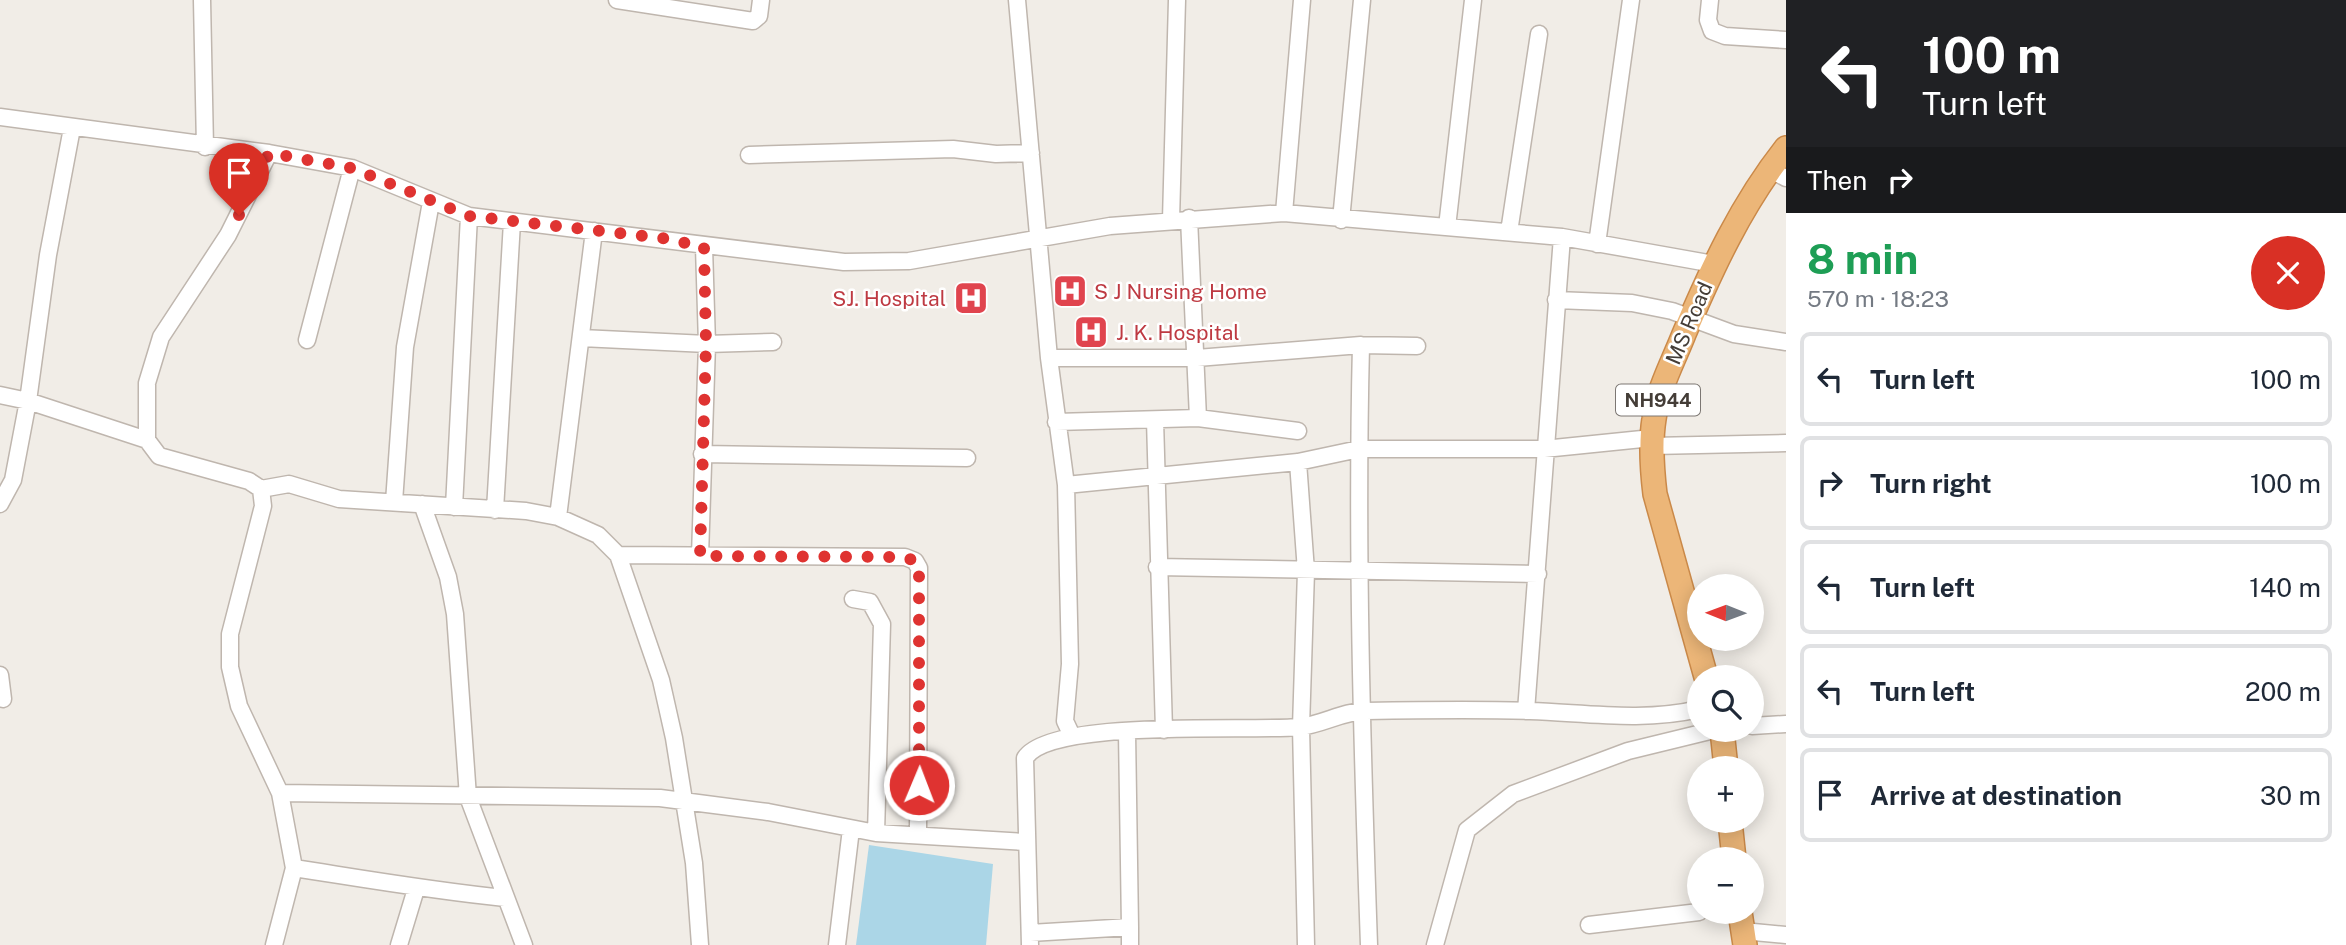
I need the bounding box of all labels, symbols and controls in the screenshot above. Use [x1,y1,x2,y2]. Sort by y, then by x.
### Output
text: 100 m [1922,26,2061,84]
icon: left [1807,28,1898,119]
text: Turn left [1922,85,2047,122]
pin [209,143,269,215]
icon: arrive [220,154,258,192]
icon: right [1881,161,1919,199]
text: Then [1807,165,1867,196]
text: 8 min [1807,234,1919,283]
button: close [2251,236,2325,310]
hospital icon: S J Nursing Home [1051,272,1089,310]
street label: MS Road [1660,278,1718,368]
hospital icon: SJ. Hospital [952,279,990,317]
place label: S J Nursing Home [1094,279,1267,304]
text: 570 m · 18:23 [1807,285,1949,312]
place label: SJ. Hospital [832,286,946,311]
hospital icon: J. K. Hospital [1072,313,1110,351]
place label: J. K. Hospital [1116,320,1240,345]
icon: left [1811,360,1849,398]
text: Turn left [1870,364,1975,395]
text: 100 m [2250,364,2321,395]
road number: NH944 [1616,384,1700,416]
icon: right [1811,464,1849,502]
text: Turn right [1870,468,1992,499]
text: 100 m [2250,468,2321,499]
icon: left [1811,568,1849,606]
text: Turn left [1870,572,1975,603]
text: 140 m [2249,572,2321,603]
north arrow [1687,574,1764,651]
map controls [1687,574,1764,924]
button: search [1687,665,1764,742]
icon: left [1811,672,1849,710]
text: Turn left [1870,676,1975,707]
text: 200 m [2245,676,2321,707]
position arrow [882,748,956,822]
button: + [1687,756,1764,833]
icon: arrive [1811,776,1849,814]
text: Arrive at destination [1870,780,2122,811]
text: 30 m [2260,780,2321,811]
button: − [1687,847,1764,924]

